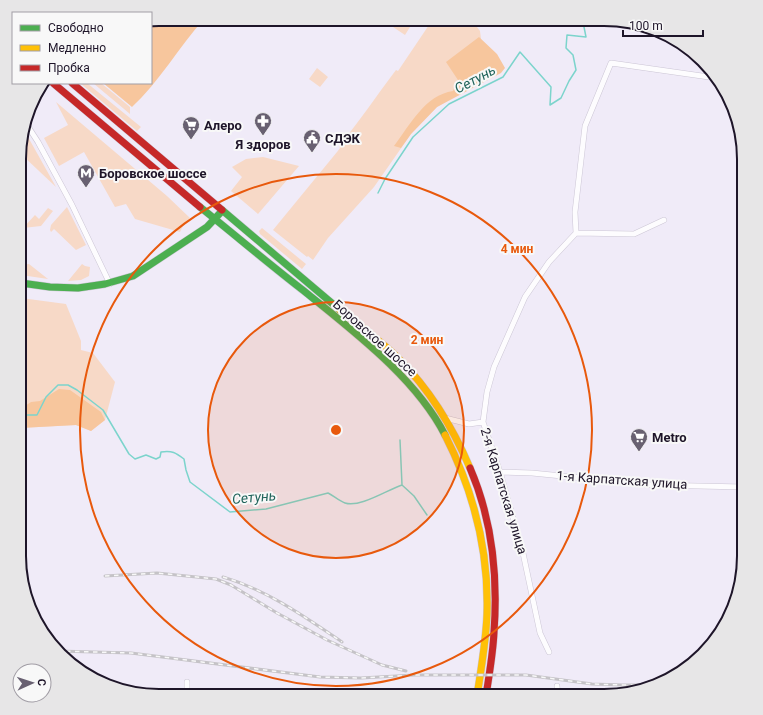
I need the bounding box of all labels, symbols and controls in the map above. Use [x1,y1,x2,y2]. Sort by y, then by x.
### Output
legend [12,12,152,84]
scale bar [623,12,703,38]
text: 100 m [629,19,663,33]
text: Свободно [48,21,104,35]
text: Медленно [48,41,106,55]
text: Пробка [48,61,90,75]
water label: Сетунь [452,62,498,96]
pharmacy icon: Я здоров [253,111,273,136]
supermarket icon: Алеро [181,115,201,140]
place label: Алеро [204,118,242,133]
public building icon: СДЭК [302,128,322,153]
place label: СДЭК [325,131,361,146]
place label: Я здоров [234,137,291,152]
metro station icon: Боровское шоссе [76,163,96,188]
place label: Боровское шоссе [99,166,207,181]
text: 4 мин [501,242,533,256]
street label: Боровское шоссе [330,296,420,380]
text: 2 мин [411,333,443,347]
centre of rings [329,423,343,437]
street label: 2-я Карпатская улица [478,426,530,556]
supermarket icon: Metro [629,427,649,452]
place label: Metro [652,430,687,445]
street label: 1-я Карпатская улица [556,468,688,492]
water label: Сетунь [231,487,277,507]
north arrow [12,663,52,703]
text: С [35,679,48,686]

